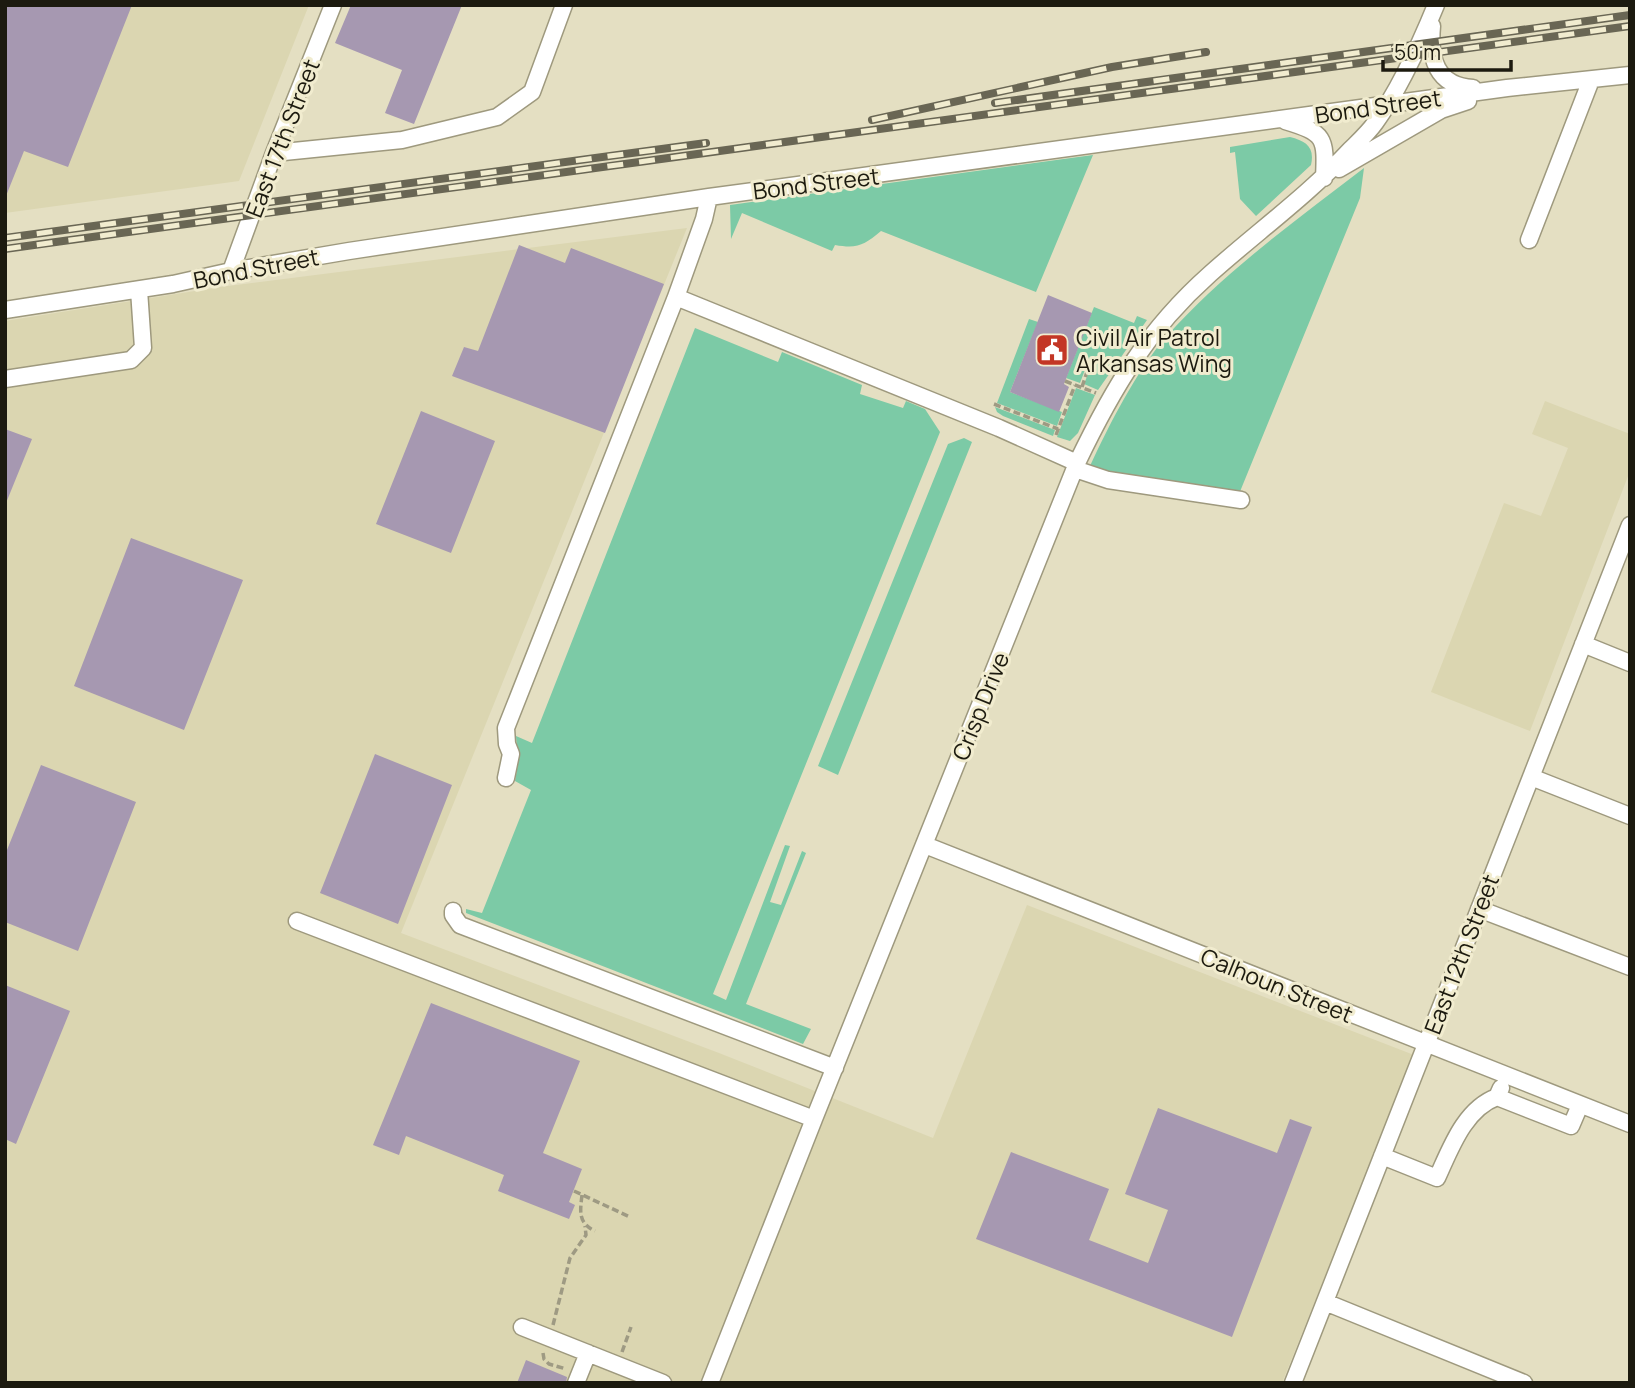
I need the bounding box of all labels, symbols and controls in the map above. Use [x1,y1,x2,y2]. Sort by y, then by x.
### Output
scale bar [1383,28,1511,72]
text: 50 m [1394,38,1441,66]
street label: East 17th Street [237,54,327,222]
street label: Bond Street [1313,81,1443,131]
street label: Bond Street [751,159,881,207]
street label: Bond Street [191,240,321,296]
place label: Civil Air Patrol Arkansas Wing [1076,321,1232,379]
public building icon: Civil Air Patrol Arkansas Wing [1033,331,1071,369]
street label: Crisp Drive [944,647,1016,765]
street label: East 12th Street [1416,869,1506,1039]
street label: Calhoun Street [1196,940,1358,1030]

